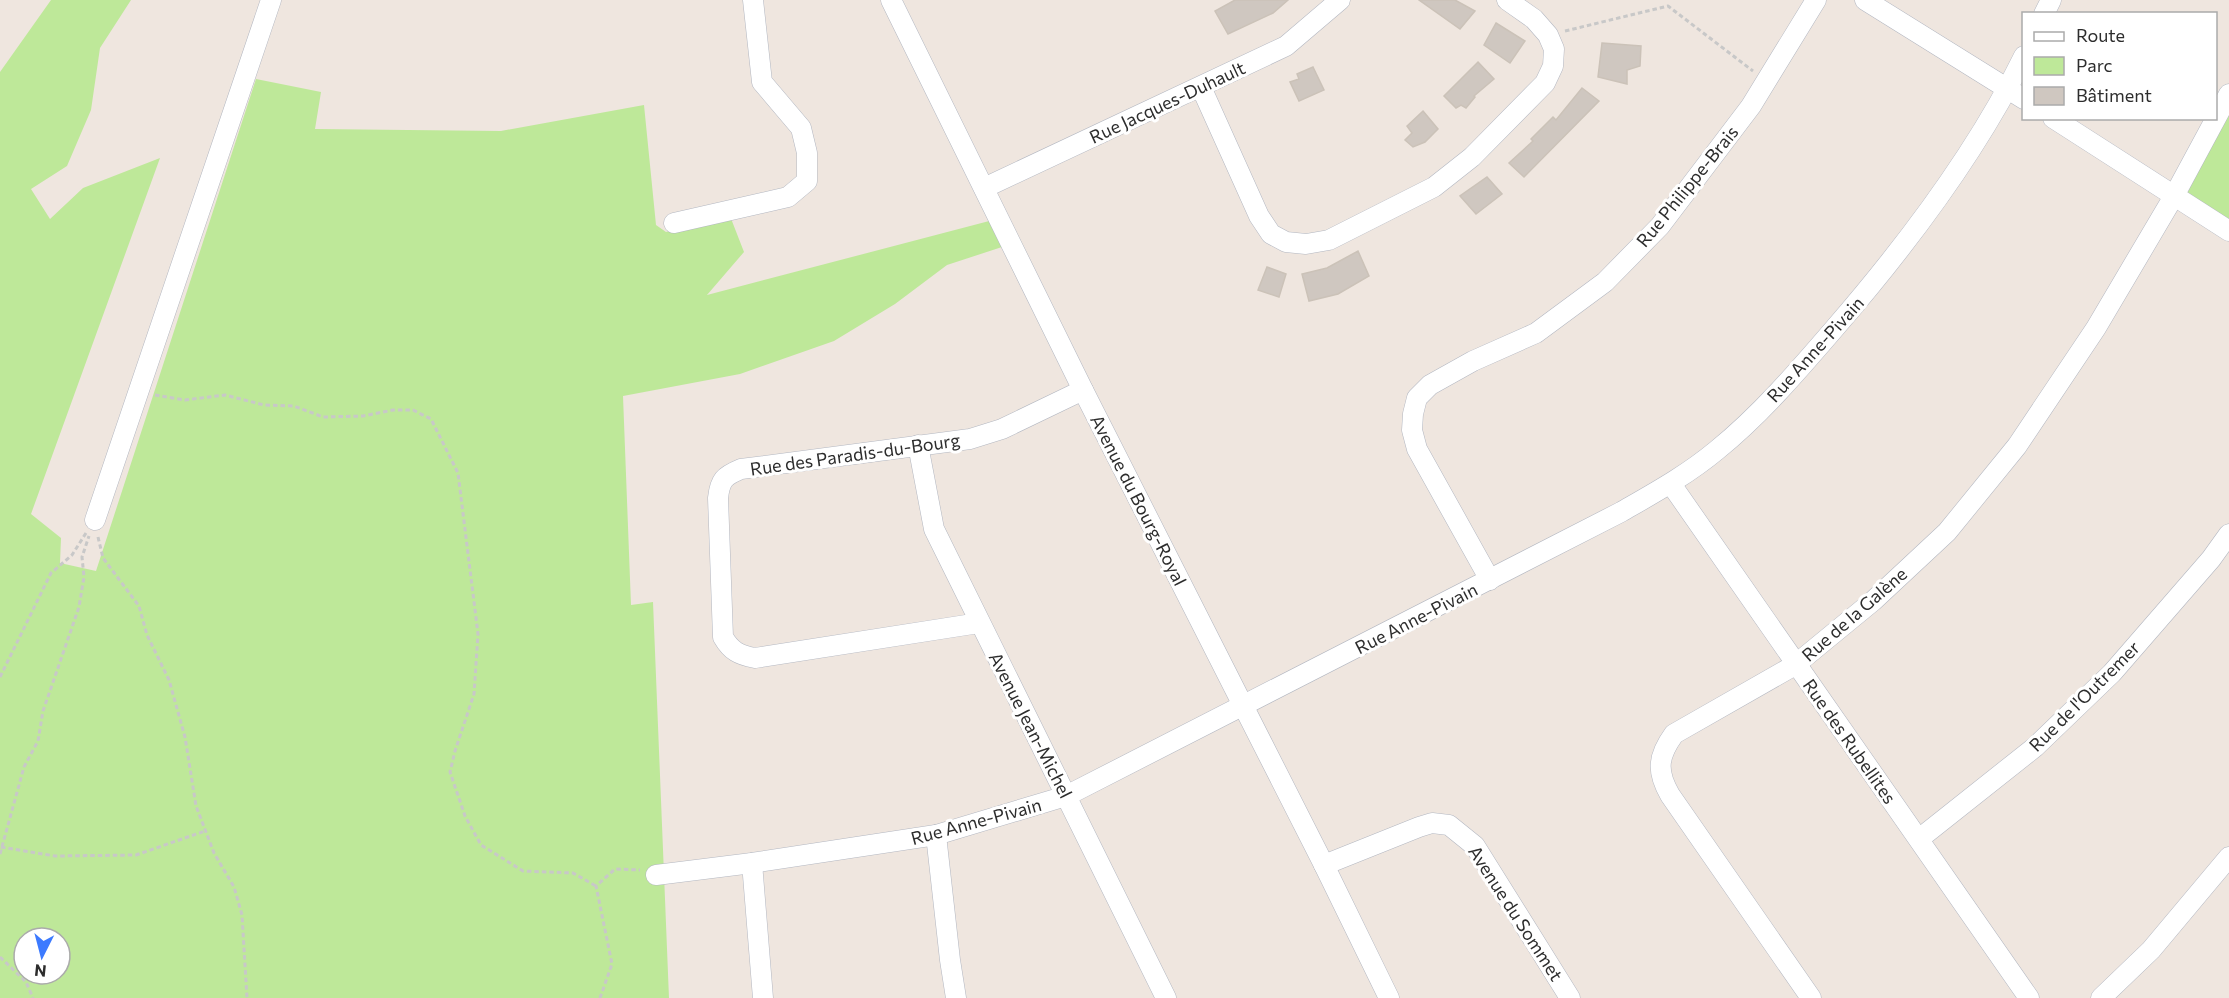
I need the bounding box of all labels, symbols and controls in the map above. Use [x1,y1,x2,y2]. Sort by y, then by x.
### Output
legend [2022,12,2217,120]
text: Route [2076,24,2125,46]
text: Parc [2076,54,2113,76]
street label: Rue Jacques-Duhault [1086,56,1248,148]
text: Bâtiment [2076,84,2152,106]
street label: Rue Philippe-Brais [1631,121,1743,251]
street label: Rue Anne-Pivain [1762,292,1868,406]
street label: Avenue du Bourg-Royal [1086,411,1192,589]
street label: Rue des Paradis-du-Bourg [749,428,962,480]
street label: Rue de la Galène [1797,562,1911,666]
street label: Rue Anne-Pivain [1351,578,1481,658]
street label: Rue de l'Outremer [2024,636,2144,756]
street label: Avenue Jean-Michel [985,648,1077,802]
street label: Rue des Rubellites [1799,674,1901,808]
street label: Rue Anne-Pivain [908,793,1044,849]
street label: Avenue du Sommet [1464,841,1568,985]
north arrow [12,926,72,986]
text: N [33,961,47,981]

